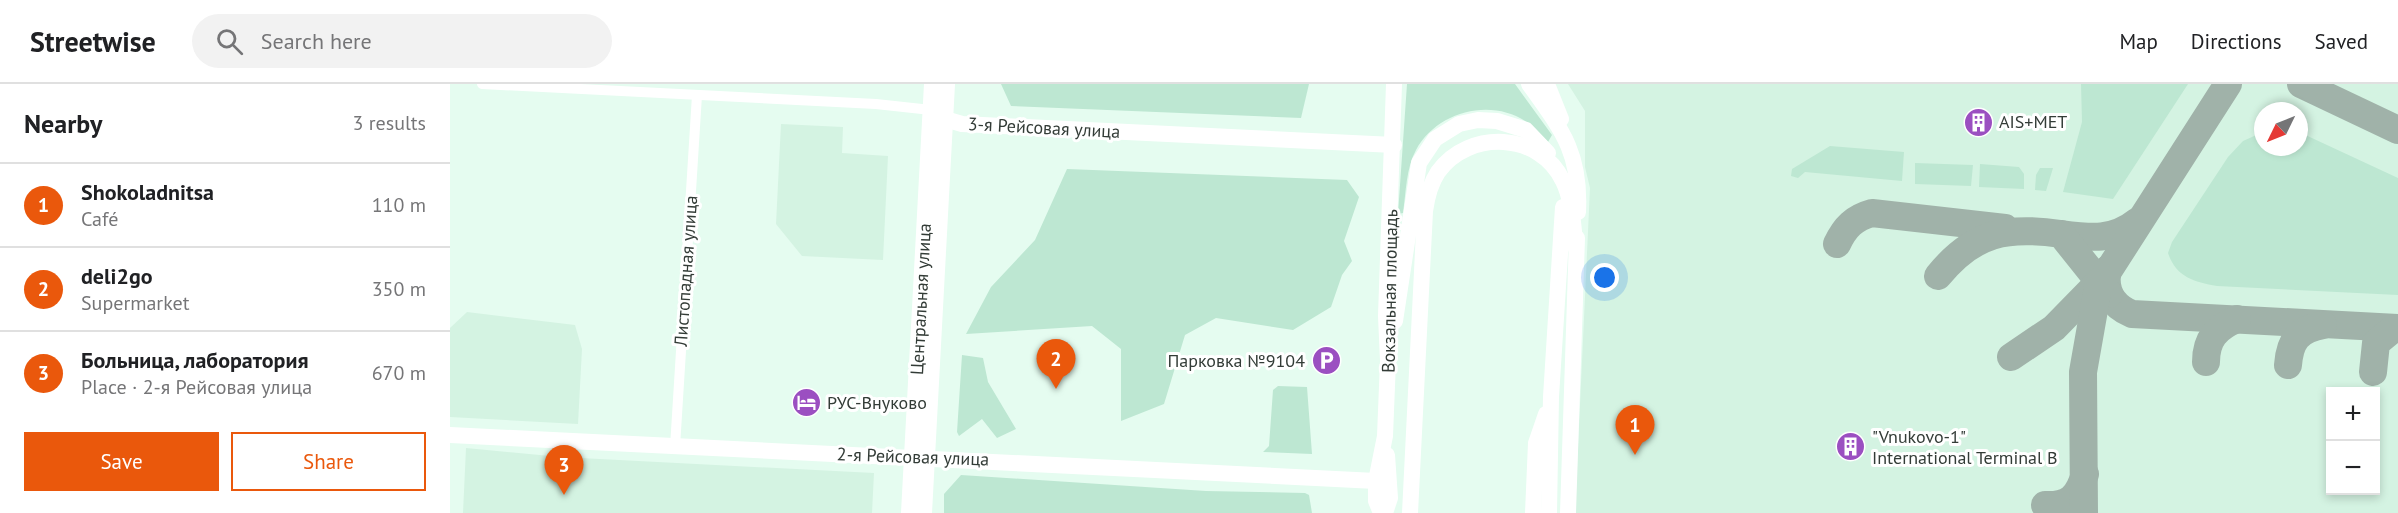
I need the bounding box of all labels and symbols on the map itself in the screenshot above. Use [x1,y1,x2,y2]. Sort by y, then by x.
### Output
north arrow [2254,102,2308,156]
building icon: AIS+MET [1962,106,1994,138]
place label: AIS+MET [1999,110,2067,133]
street label: 3-я Рейсовая улица [967,112,1121,143]
street label: Листопадная улица [669,195,702,348]
street label: Вокзальная площадь [1377,209,1402,373]
street label: Центральная улица [905,223,936,375]
your location [1590,263,1619,292]
pin: 2 [1036,340,1076,389]
parking icon: Парковка №9104 [1310,345,1342,377]
place label: Парковка №9104 [1167,349,1305,372]
hotel icon: РУС-Внуково [790,387,822,419]
place label: РУС-Внуково [827,391,927,414]
pin: 1 [1616,406,1654,455]
place label: "Vnukovo-1" International Terminal B [1872,425,2058,469]
building icon: "Vnukovo-1" International Terminal B [1835,431,1867,463]
street label: 2-я Рейсовая улица [836,442,990,471]
pin: 3 [544,446,584,495]

